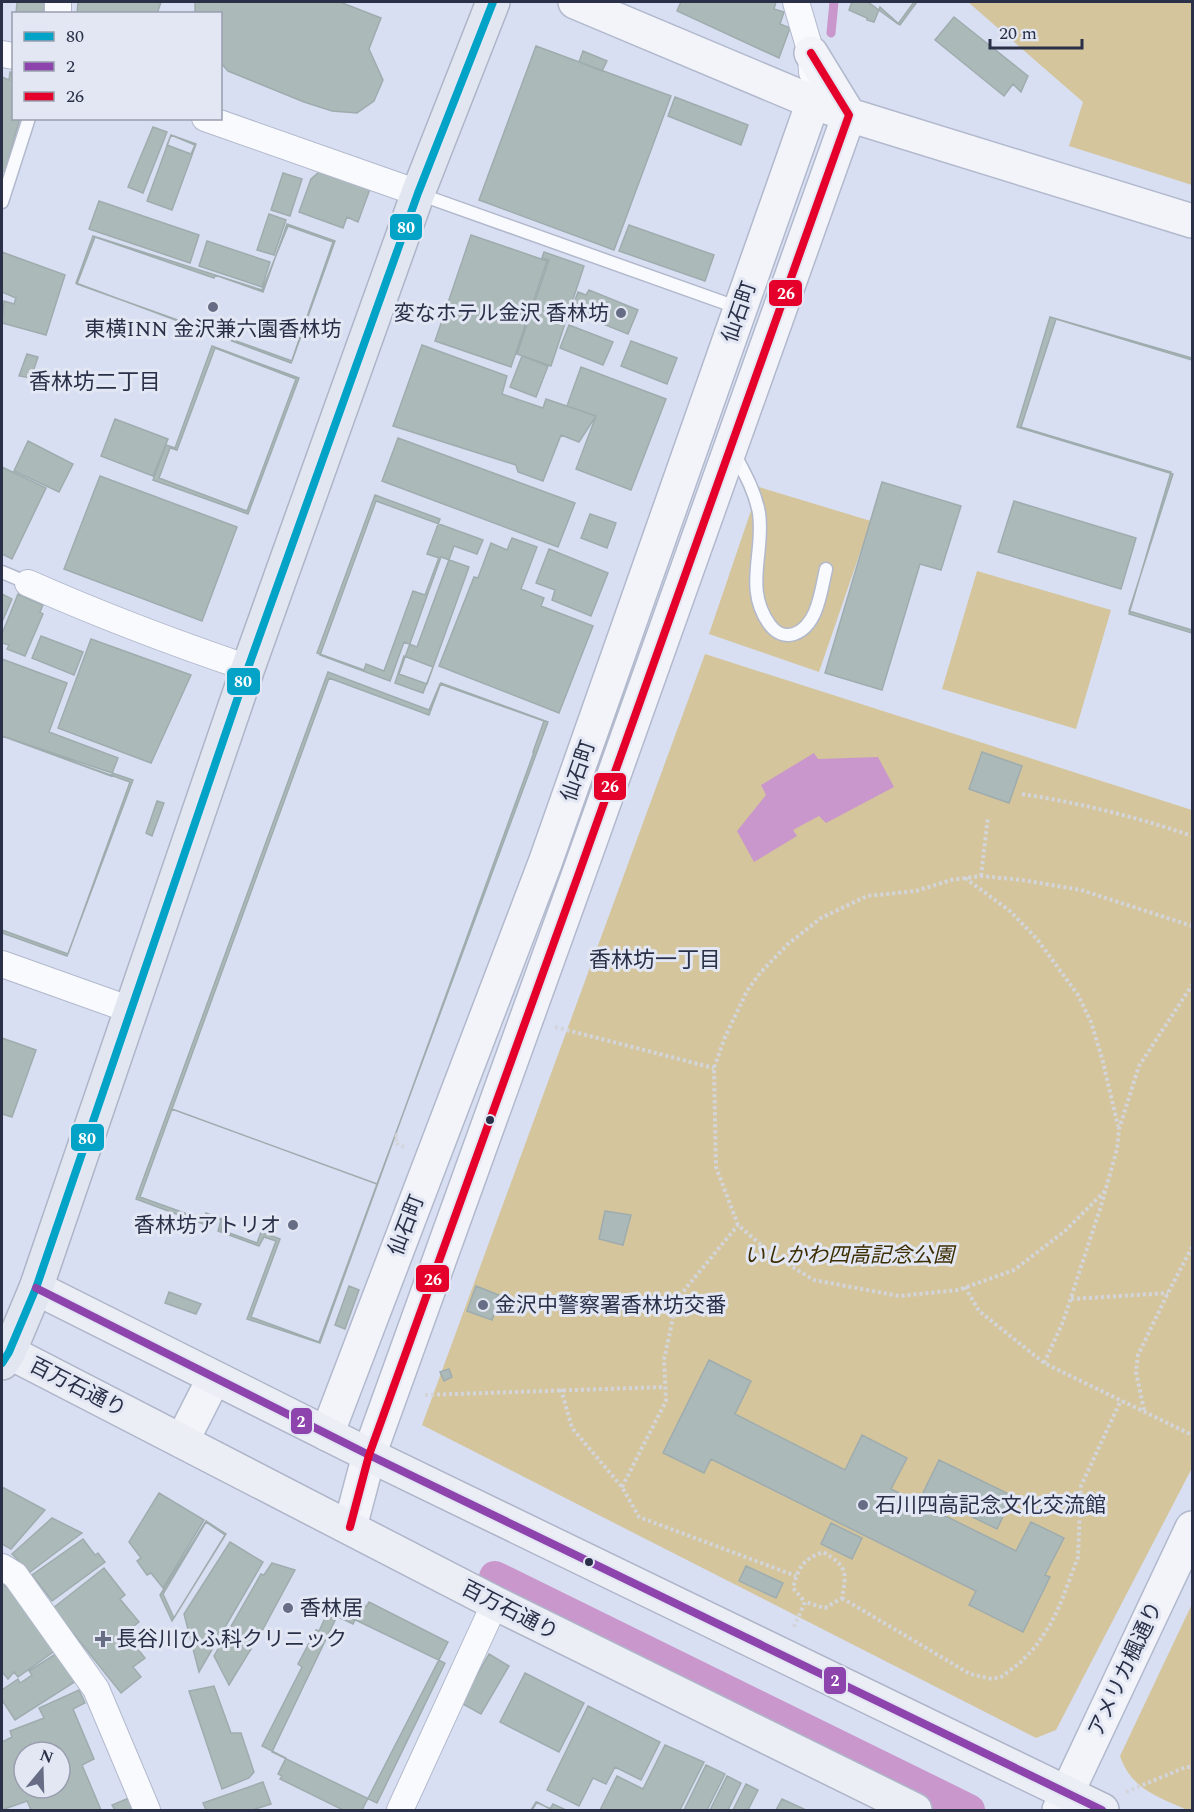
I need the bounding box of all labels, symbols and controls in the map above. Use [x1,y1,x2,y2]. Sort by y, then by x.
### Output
legend [12,12,222,120]
scale bar [990,12,1082,50]
text: 20 m [999,20,1037,47]
text: 80 [66,23,84,50]
text: 2 [66,53,75,80]
text: 26 [66,83,84,110]
line badge: 80 [389,213,423,241]
text: 80 [397,216,415,240]
street label: 仙石町 [715,277,765,347]
line badge: 26 [768,279,803,307]
text: 26 [777,282,795,306]
place label: 変なホテル金沢 香林坊 [394,298,609,330]
marker: 東横INN 金沢兼六園香林坊 [206,300,220,314]
marker: 変なホテル金沢 香林坊 [614,306,628,320]
place label: 東横INN 金沢兼六園香林坊 [85,314,341,346]
district label: 香林坊二丁目 [29,366,161,399]
line badge: 80 [226,667,261,696]
text: 80 [234,670,252,694]
street label: 仙石町 [554,736,604,806]
line badge: 26 [593,772,627,801]
text: 26 [601,775,619,799]
district label: 香林坊一丁目 [589,944,721,977]
unlabelled marker [484,1114,496,1126]
line badge: 80 [70,1123,105,1152]
text: 80 [78,1127,96,1151]
street label: 仙石町 [381,1190,433,1261]
place label: 香林坊アトリオ [134,1210,281,1242]
marker: 香林坊アトリオ [286,1218,300,1232]
park label: いしかわ四高記念公園 [744,1240,957,1272]
line badge: 26 [415,1264,450,1293]
text: 26 [424,1268,442,1292]
place label: 金沢中警察署香林坊交番 [495,1290,726,1322]
marker: 金沢中警察署香林坊交番 [476,1298,490,1312]
street label: 百万石通り [24,1350,132,1426]
line badge: 2 [290,1407,313,1435]
text: 2 [297,1410,306,1434]
place label: 石川四高記念文化交流館 [875,1490,1106,1522]
marker: 石川四高記念文化交流館 [856,1498,870,1512]
unlabelled marker [583,1556,595,1568]
street label: 百万石通り [456,1573,564,1649]
place label: 香林居 [300,1593,363,1625]
street label: アメリカ楓通り [1081,1597,1171,1742]
marker: 香林居 [281,1601,295,1615]
place label: 長谷川ひふ科クリニック [116,1624,347,1656]
marker: 長谷川ひふ科クリニック [94,1630,112,1648]
line badge: 2 [823,1666,847,1695]
text: 2 [831,1669,840,1693]
north arrow [12,1740,72,1800]
text: N [36,1743,57,1770]

